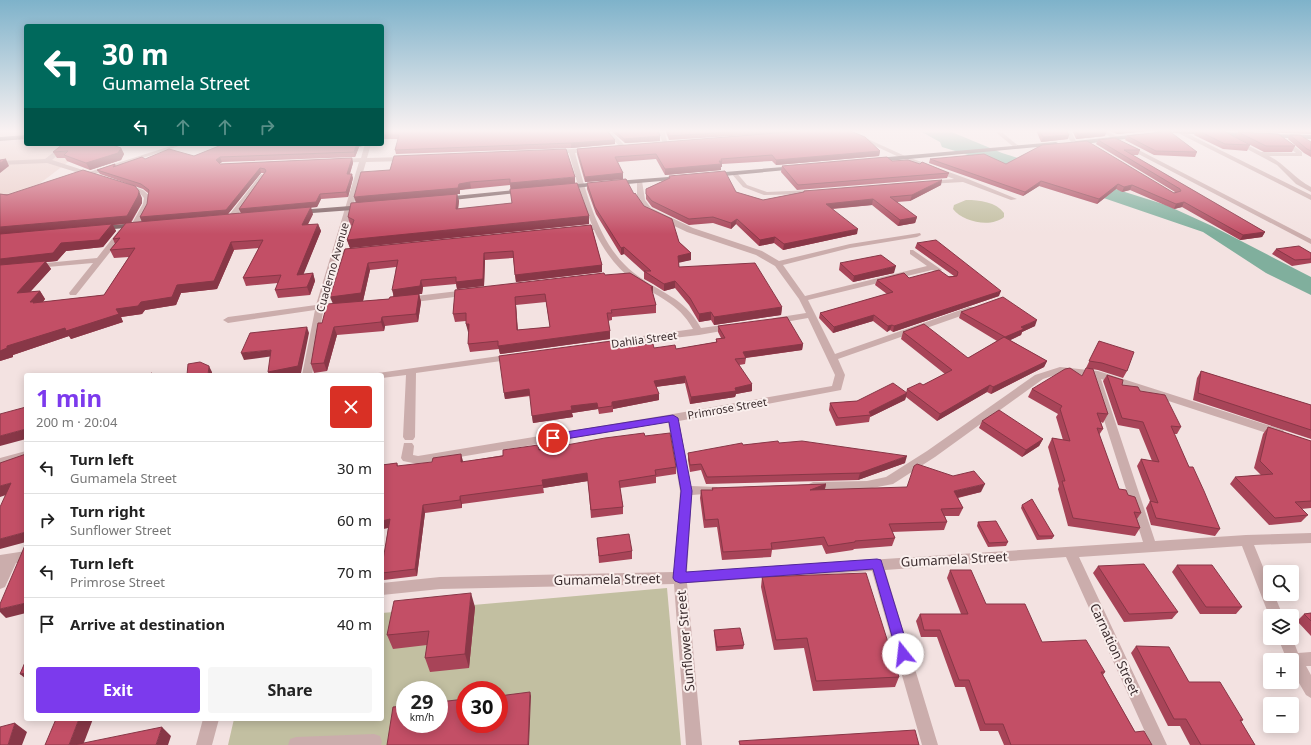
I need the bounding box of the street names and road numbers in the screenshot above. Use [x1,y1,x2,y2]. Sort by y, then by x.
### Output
street label: Cuaderno Avenue [312,221,352,313]
street label: Dahlia Street [610,327,678,351]
street label: Primrose Street [686,394,768,422]
street label: Gumamela Street [900,547,1008,571]
street label: Gumamela Street [553,569,661,589]
street label: Sunflower Street [672,589,698,692]
street label: Carnation Street [1086,600,1144,698]

